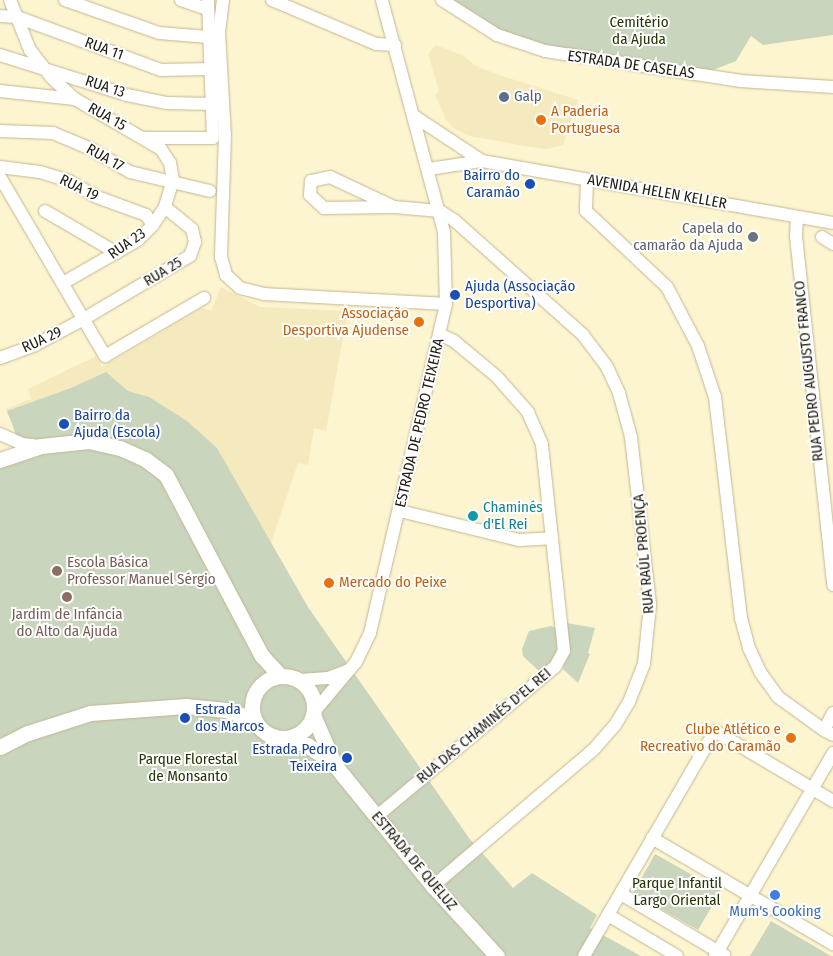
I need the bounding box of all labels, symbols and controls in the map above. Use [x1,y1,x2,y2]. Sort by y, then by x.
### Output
park label: Cemitério da Ajuda [609,13,669,48]
street label: RUA 11 [82,34,126,64]
street label: ESTRADA DE CASELAS [566,47,696,83]
street label: RUA 13 [83,72,127,102]
place label: Galp [514,88,542,106]
marker: Galp [498,91,510,103]
street label: RUA 15 [85,99,129,135]
place label: A Paderia Portuguesa [551,102,620,137]
marker: A Paderia Portuguesa [535,114,547,126]
street label: RUA 17 [83,140,127,176]
place label: Bairro do Caramão [463,166,520,201]
street label: RUA 19 [56,171,102,205]
street label: AVENIDA HELEN KELLER [586,171,728,213]
marker: Bairro do Caramão [524,178,536,190]
place label: Capela do camarão da Ajuda [633,219,743,254]
street label: RUA 23 [105,225,149,263]
marker: Capela do camarão da Ajuda [747,231,759,243]
street label: RUA 25 [141,254,185,290]
place label: Ajuda (Associação Desportiva) [465,277,575,312]
street label: RUA PEDRO AUGUSTO FRANCO [791,280,827,462]
marker: Ajuda (Associação Desportiva) [449,289,461,301]
place label: Associação Desportiva Ajudense [283,304,409,339]
marker: Associação Desportiva Ajudense [413,316,425,328]
street label: RUA 29 [19,323,65,357]
street label: ESTRADA DE PEDRO TEIXEIRA [392,337,448,509]
place label: Bairro da Ajuda (Escola) [74,406,160,441]
marker: Bairro da Ajuda (Escola) [58,418,70,430]
street label: RUA RAÚL PROENÇA [630,493,658,615]
place label: Chaminés d'El Rei [483,498,543,533]
marker: Chaminés d'El Rei [467,510,479,522]
place label: Escola Básica Professor Manuel Sérgio [67,553,216,588]
marker: Escola Básica Professor Manuel Sérgio [51,565,63,577]
place label: Mercado do Peixe [339,574,447,592]
marker: Mercado do Peixe [323,577,335,589]
marker: Jardim de Infância do Alto da Ajuda [61,591,73,603]
place label: Jardim de Infância do Alto da Ajuda [11,605,123,640]
street label: RUA DAS CHAMINÉS D'EL REI [413,665,555,787]
place label: Estrada dos Marcos [195,700,264,735]
marker: Estrada dos Marcos [179,712,191,724]
place label: Clube Atlético e Recreativo do Caramão [640,720,781,755]
marker: Clube Atlético e Recreativo do Caramão [785,732,797,744]
place label: Estrada Pedro Teixeira [252,740,337,775]
park label: Parque Florestal de Monsanto [139,750,237,785]
marker: Estrada Pedro Teixeira [341,752,353,764]
street label: ESTRADA DE QUELUZ [367,808,461,914]
park label: Parque Infantil Largo Oriental [632,874,722,909]
marker: Mum's Cooking [769,889,781,901]
place label: Mum's Cooking [729,903,821,921]

